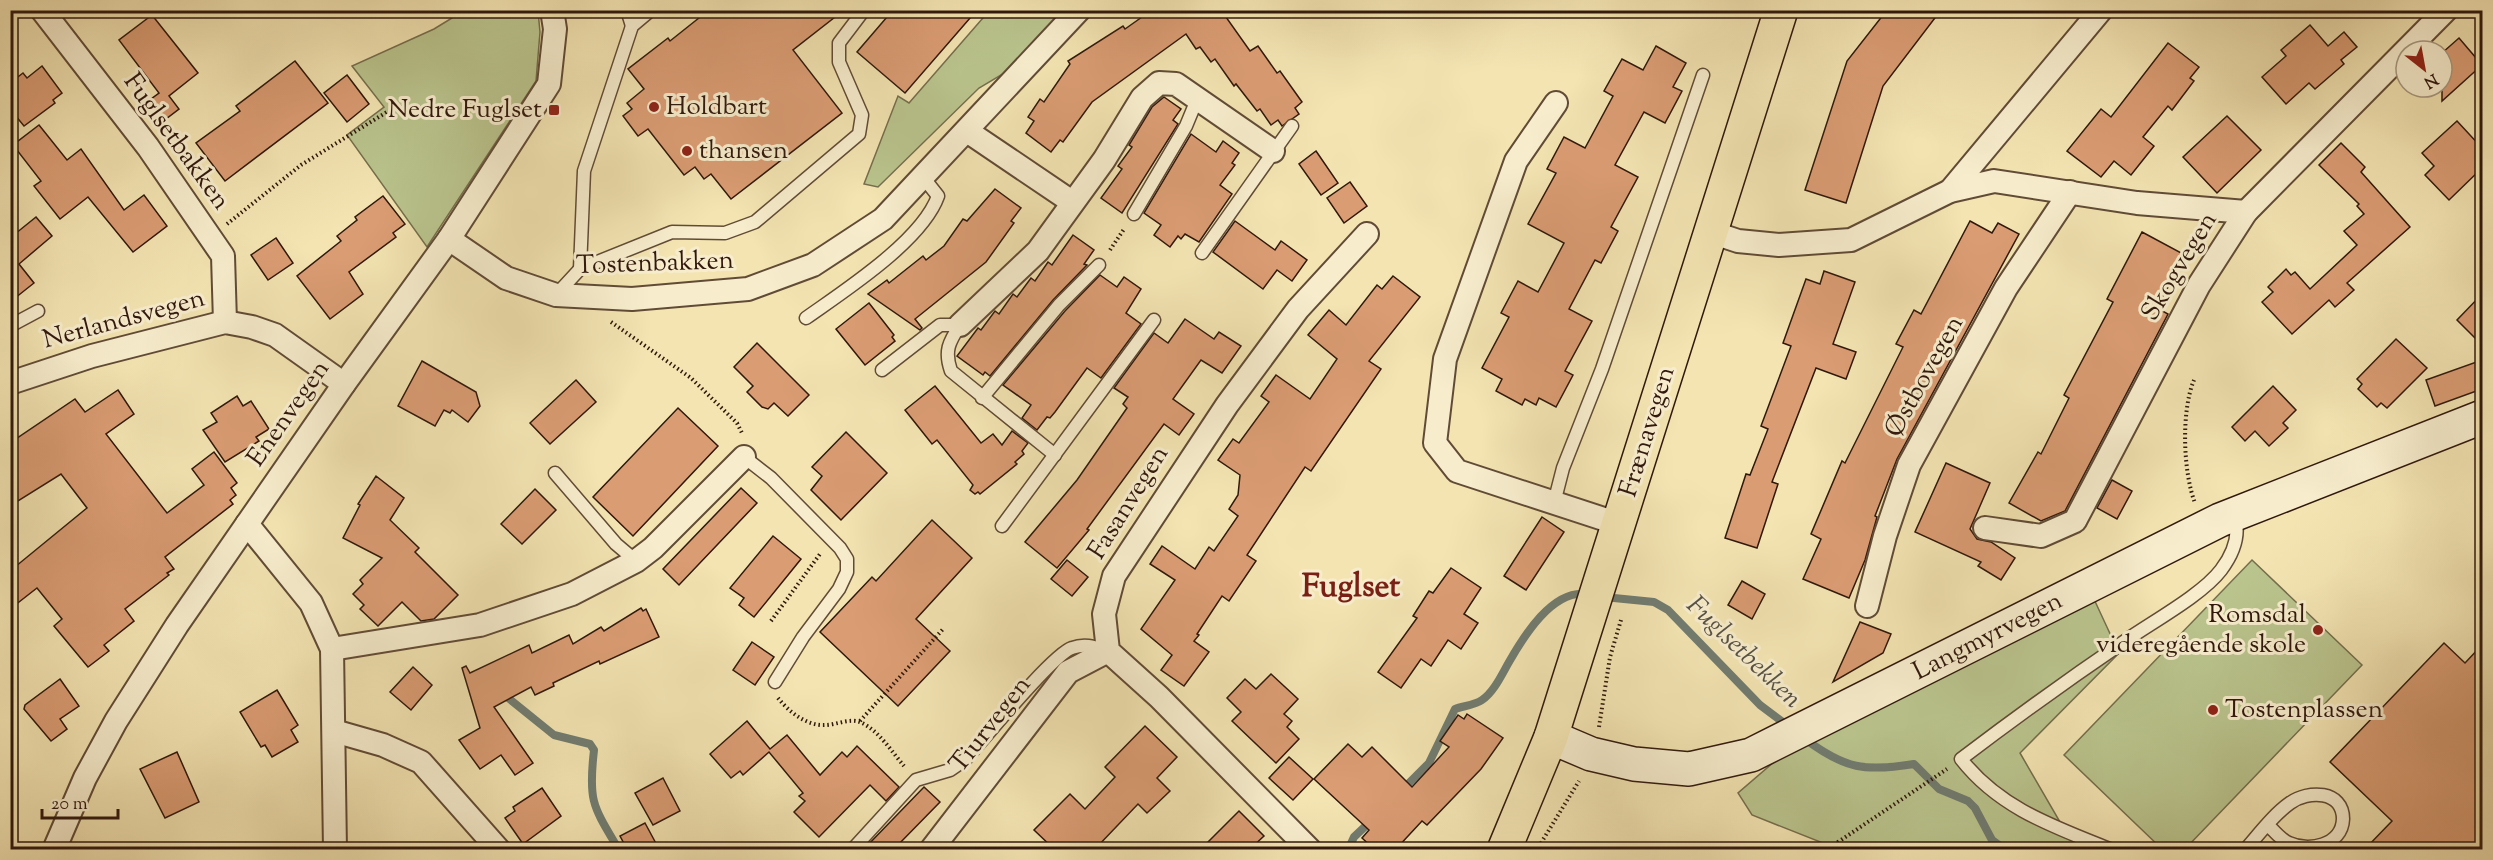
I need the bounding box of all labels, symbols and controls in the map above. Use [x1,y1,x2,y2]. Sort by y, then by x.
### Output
north arrow [2394,39,2454,99]
street label: Fuglsetbakken [114,66,238,218]
text: N [2419,67,2442,93]
place label: Holdbart [666,89,767,126]
place label: Nedre Fuglset [388,92,542,129]
marker: Holdbart [647,100,661,114]
marker: Nedre Fuglset [547,103,561,117]
place label: thansen [699,133,788,170]
marker: thansen [680,144,694,158]
street label: Skogvegen [2133,206,2227,328]
street label: Tostenbakken [575,243,735,285]
street label: Nerlandsvegen [39,281,209,359]
street label: Østbovegen [1876,310,1974,444]
street label: Enenvegen [239,353,339,475]
street label: Frænavegen [1611,362,1685,502]
street label: Fasanvegen [1079,439,1179,567]
district label: Fuglset [1302,565,1400,611]
street label: Langmyrvegen [1907,583,2069,691]
water label: Fuglsetbekken [1676,587,1810,719]
place label: Romsdal videregående skole [2096,597,2306,664]
marker: Romsdal videregående skole [2311,623,2325,637]
street label: Tiurvegen [941,669,1041,781]
place label: Tostenplassen [2225,692,2383,729]
marker: Tostenplassen [2206,703,2220,717]
scale bar [42,782,118,820]
text: 20 m [51,792,88,818]

